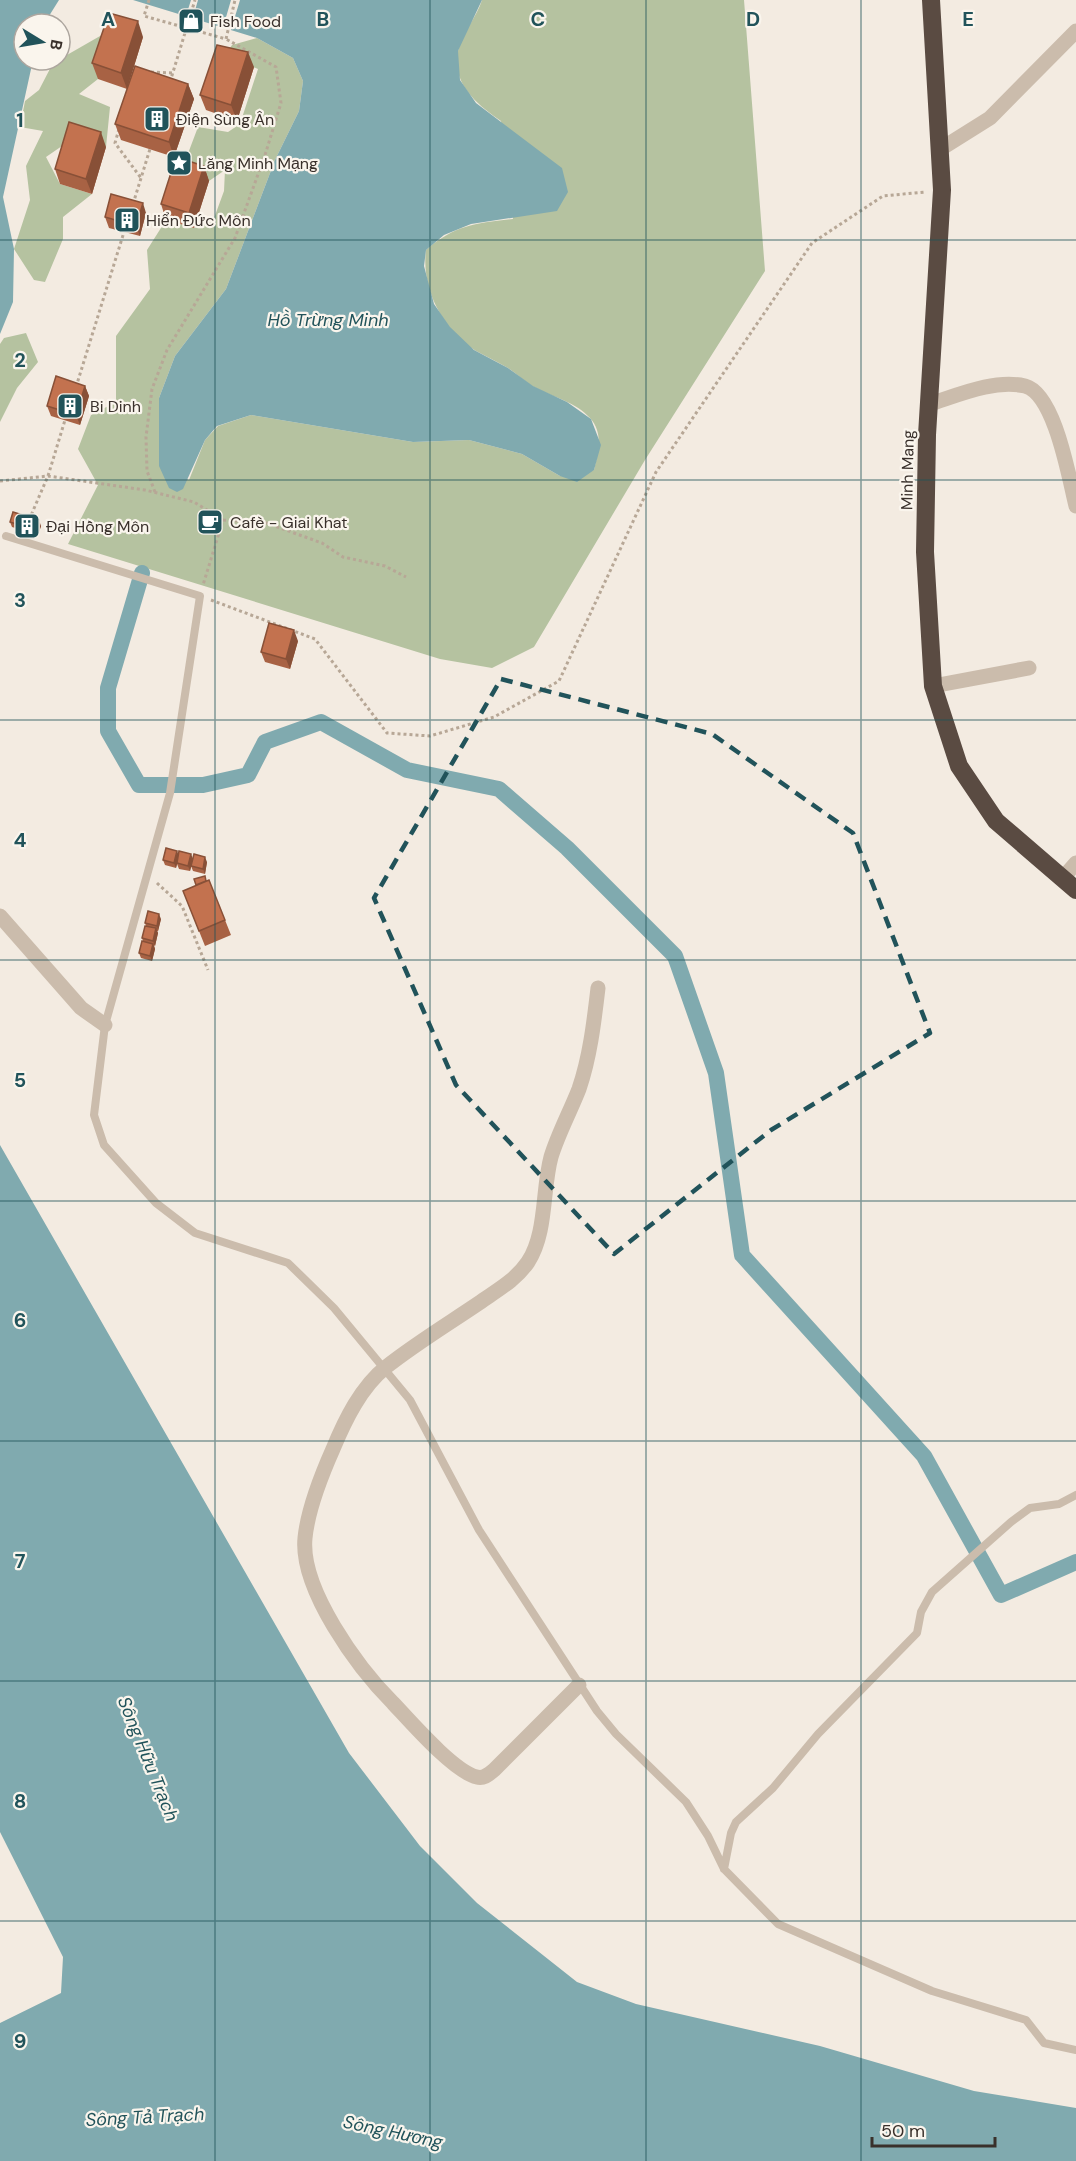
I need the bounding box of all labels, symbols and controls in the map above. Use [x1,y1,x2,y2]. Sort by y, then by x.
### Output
text: A [101,6,115,32]
shop icon: Fish Food [176,6,206,36]
text: B [317,6,329,32]
text: C [531,6,545,32]
text: D [746,6,760,32]
text: E [962,6,974,32]
place label: Fish Food [210,11,281,32]
north arrow [12,12,72,72]
text: B [45,38,68,52]
building icon: Điện Sùng Ân [142,104,172,134]
text: 1 [16,107,24,133]
place label: Điện Sùng Ân [176,109,274,130]
place icon: Lăng Minh Mạng [164,148,194,178]
place label: Lăng Minh Mạng [198,153,318,174]
building icon: Hiển Đức Môn [112,205,142,235]
place label: Hiển Đức Môn [146,210,251,231]
water label: Hồ Trừng Minh [267,308,389,332]
text: 2 [14,347,26,373]
building icon: Bi Dinh [55,391,85,421]
place label: Bi Dinh [90,396,141,417]
street label: Minh Mang [896,430,919,510]
cafe icon: Cafè - Giai Khat [195,507,225,537]
building icon: Đại Hồng Môn [12,511,42,541]
place label: Cafè - Giai Khat [230,512,348,533]
place label: Đại Hồng Môn [46,516,149,537]
text: 3 [14,587,26,613]
text: 4 [14,827,27,853]
text: 5 [14,1067,26,1093]
text: 6 [14,1307,26,1333]
text: 7 [15,1548,26,1574]
water label: Sông Hữu Trạch [112,1693,184,1825]
text: 8 [14,1788,26,1814]
text: 9 [14,2028,26,2054]
water label: Sông Tả Trạch [85,2102,205,2132]
water label: Sông Hương [341,2110,446,2154]
scale bar [872,2110,995,2148]
text: 50 m [881,2119,925,2143]

